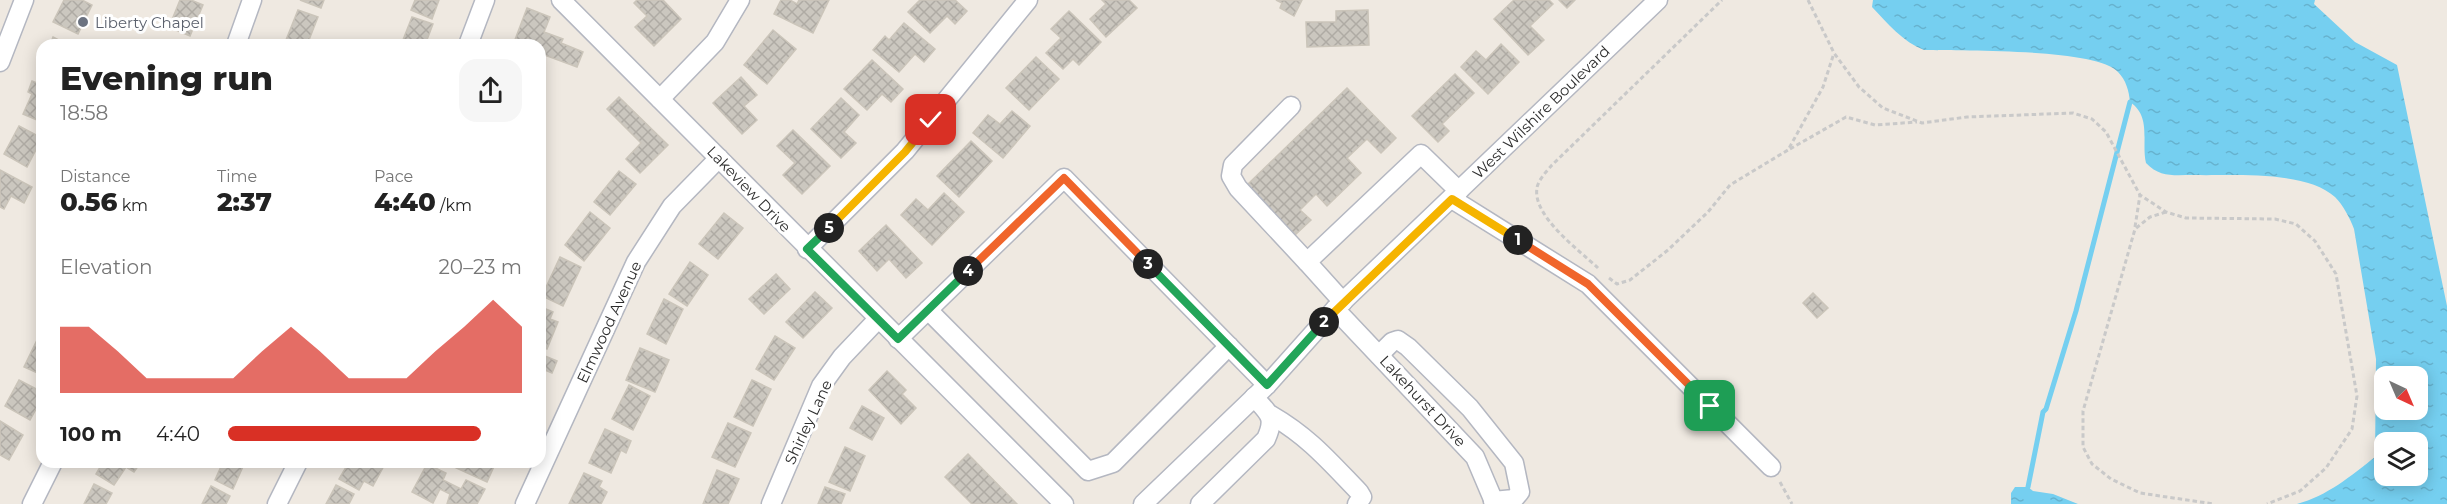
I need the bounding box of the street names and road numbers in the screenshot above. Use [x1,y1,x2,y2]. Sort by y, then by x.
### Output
street label: West Wilshire Boulevard [1468,41,1614,183]
street label: Lakeview Drive [703,142,795,236]
street label: Elmwood Avenue [572,258,646,386]
street label: Lakehurst Drive [1376,351,1470,451]
street label: Shirley Lane [780,377,836,467]

